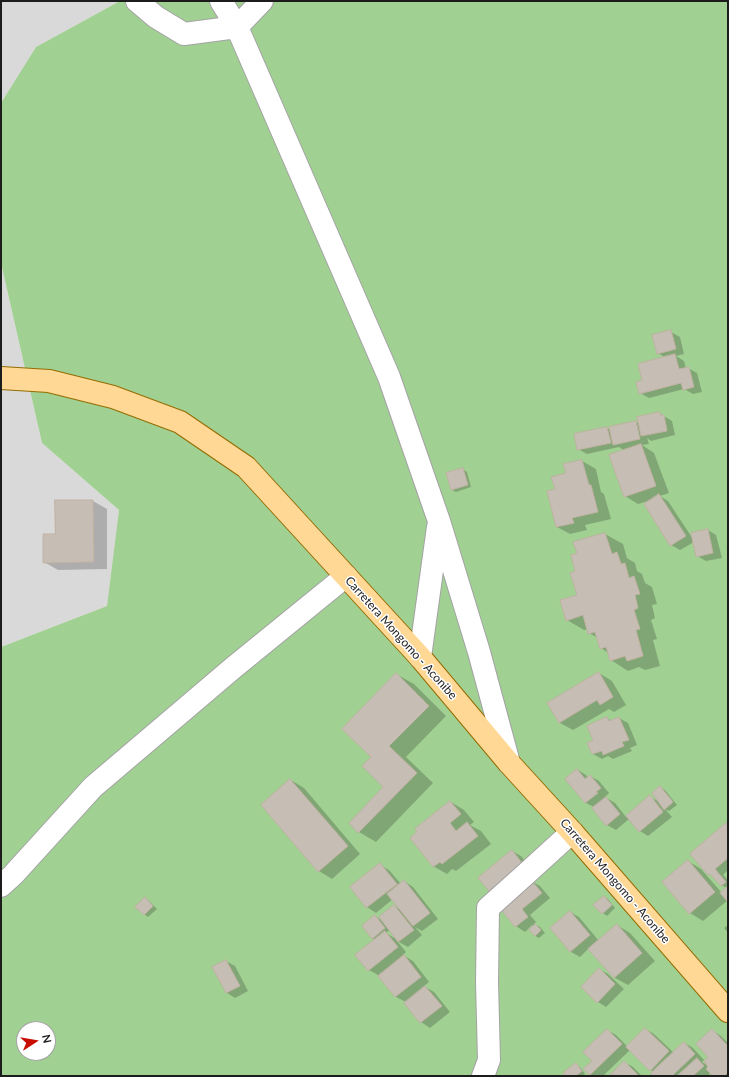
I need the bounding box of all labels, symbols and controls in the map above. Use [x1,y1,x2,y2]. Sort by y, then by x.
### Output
street label: Carretera Mongomo - Aconibe [342,574,460,702]
street label: Carretera Mongomo - Aconibe [557,816,673,946]
north arrow [16,1021,56,1061]
text: N [40,1033,54,1044]

